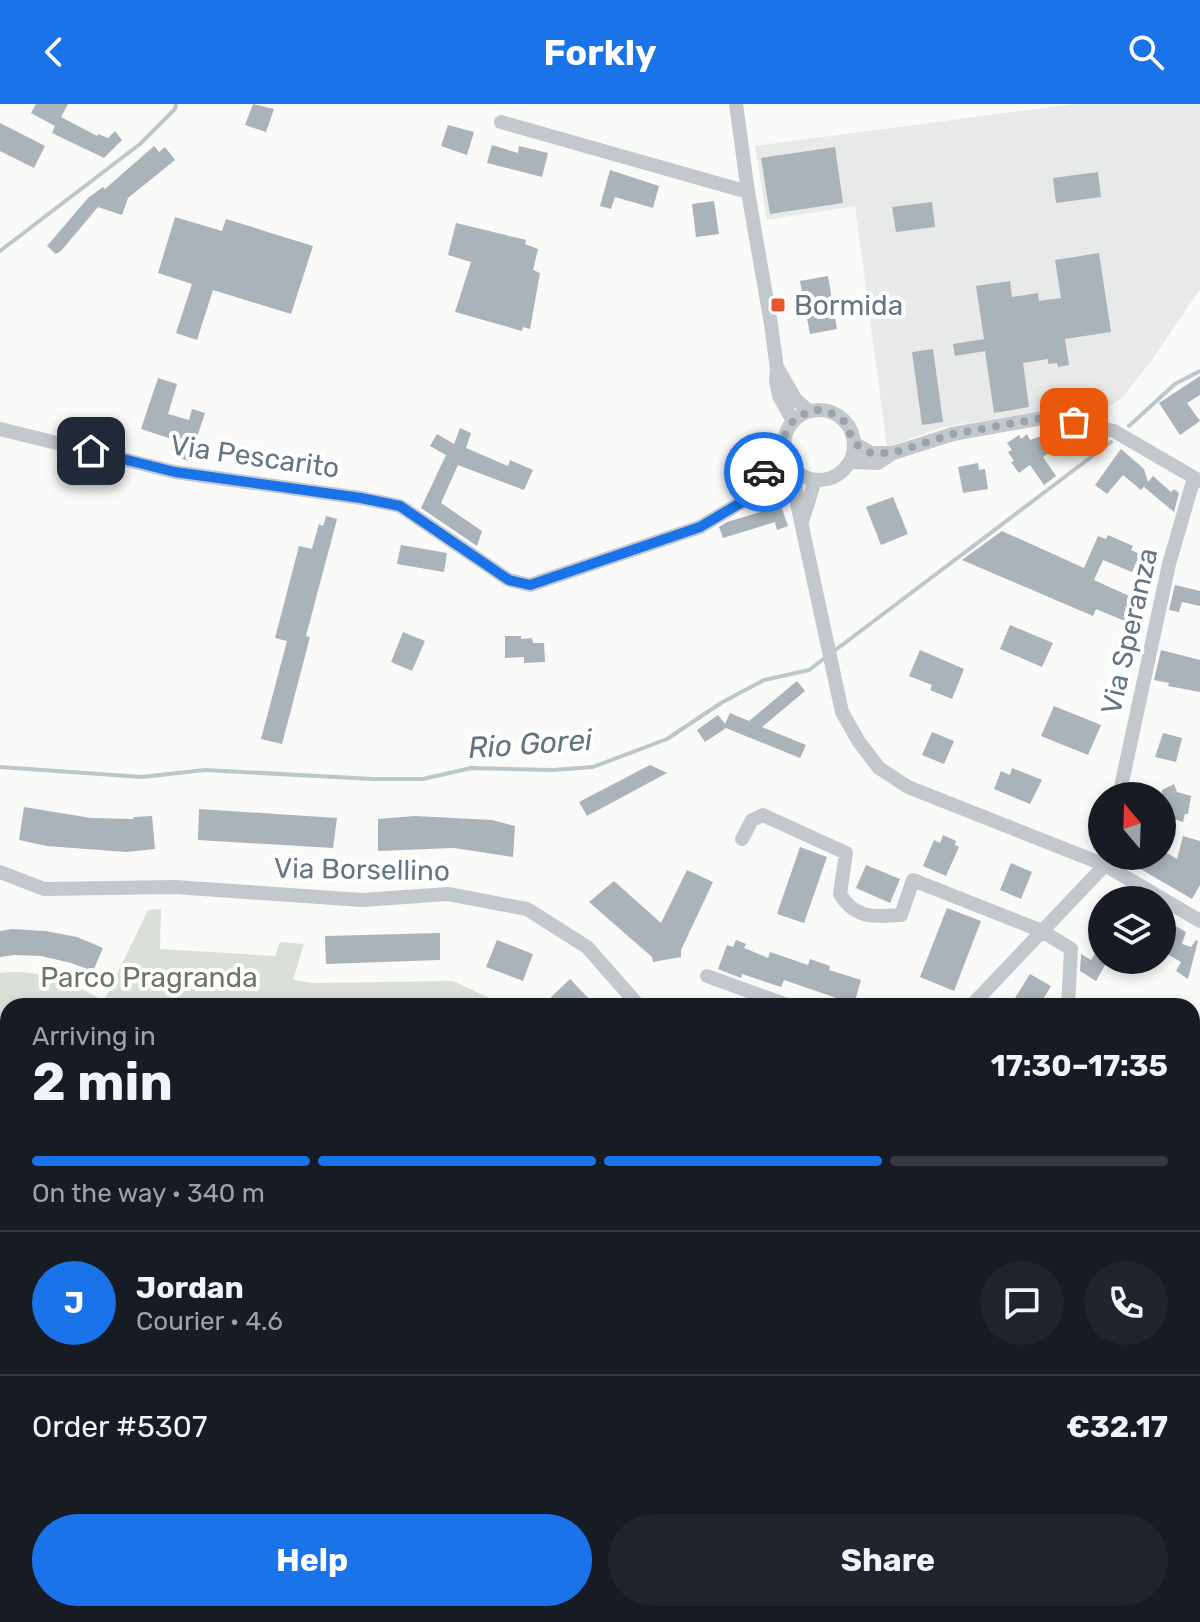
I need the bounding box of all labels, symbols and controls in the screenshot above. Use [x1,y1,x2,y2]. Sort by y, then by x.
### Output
icon: back [32,30,76,74]
icon: search [1124,30,1168,74]
text: Forkly [543,31,657,74]
place label: Bormida [794,289,903,322]
marker: Bormida [769,296,787,314]
pin [1040,388,1108,456]
icon: bag [1052,400,1096,444]
pin [57,417,125,485]
street label: Via Pescarito [168,428,342,485]
icon: home [69,429,113,473]
courier [724,432,804,512]
icon: car [742,450,786,494]
street label: Via Speranza [1094,545,1165,717]
water label: Rio Gorei [467,722,594,766]
north arrow [1088,782,1176,870]
map controls [1088,782,1176,974]
street label: Via Borsellino [274,851,450,888]
button: layers [1088,886,1176,974]
park label: Parco Pragranda [40,961,258,994]
text: Arriving in [32,1021,156,1052]
text: 17:30–17:35 [991,1048,1168,1084]
text: 2 min [32,1051,173,1113]
text: On the way · 340 m [32,1178,265,1209]
button: chat [980,1261,1064,1345]
button: phone [1084,1261,1168,1345]
text: Jordan [136,1270,244,1306]
text: J [64,1285,84,1321]
text: Courier · 4.6 [136,1306,283,1337]
text: Order #5307 [32,1409,207,1445]
text: €32.17 [1067,1409,1168,1445]
button: Help [32,1514,592,1606]
button: Share [608,1514,1168,1606]

